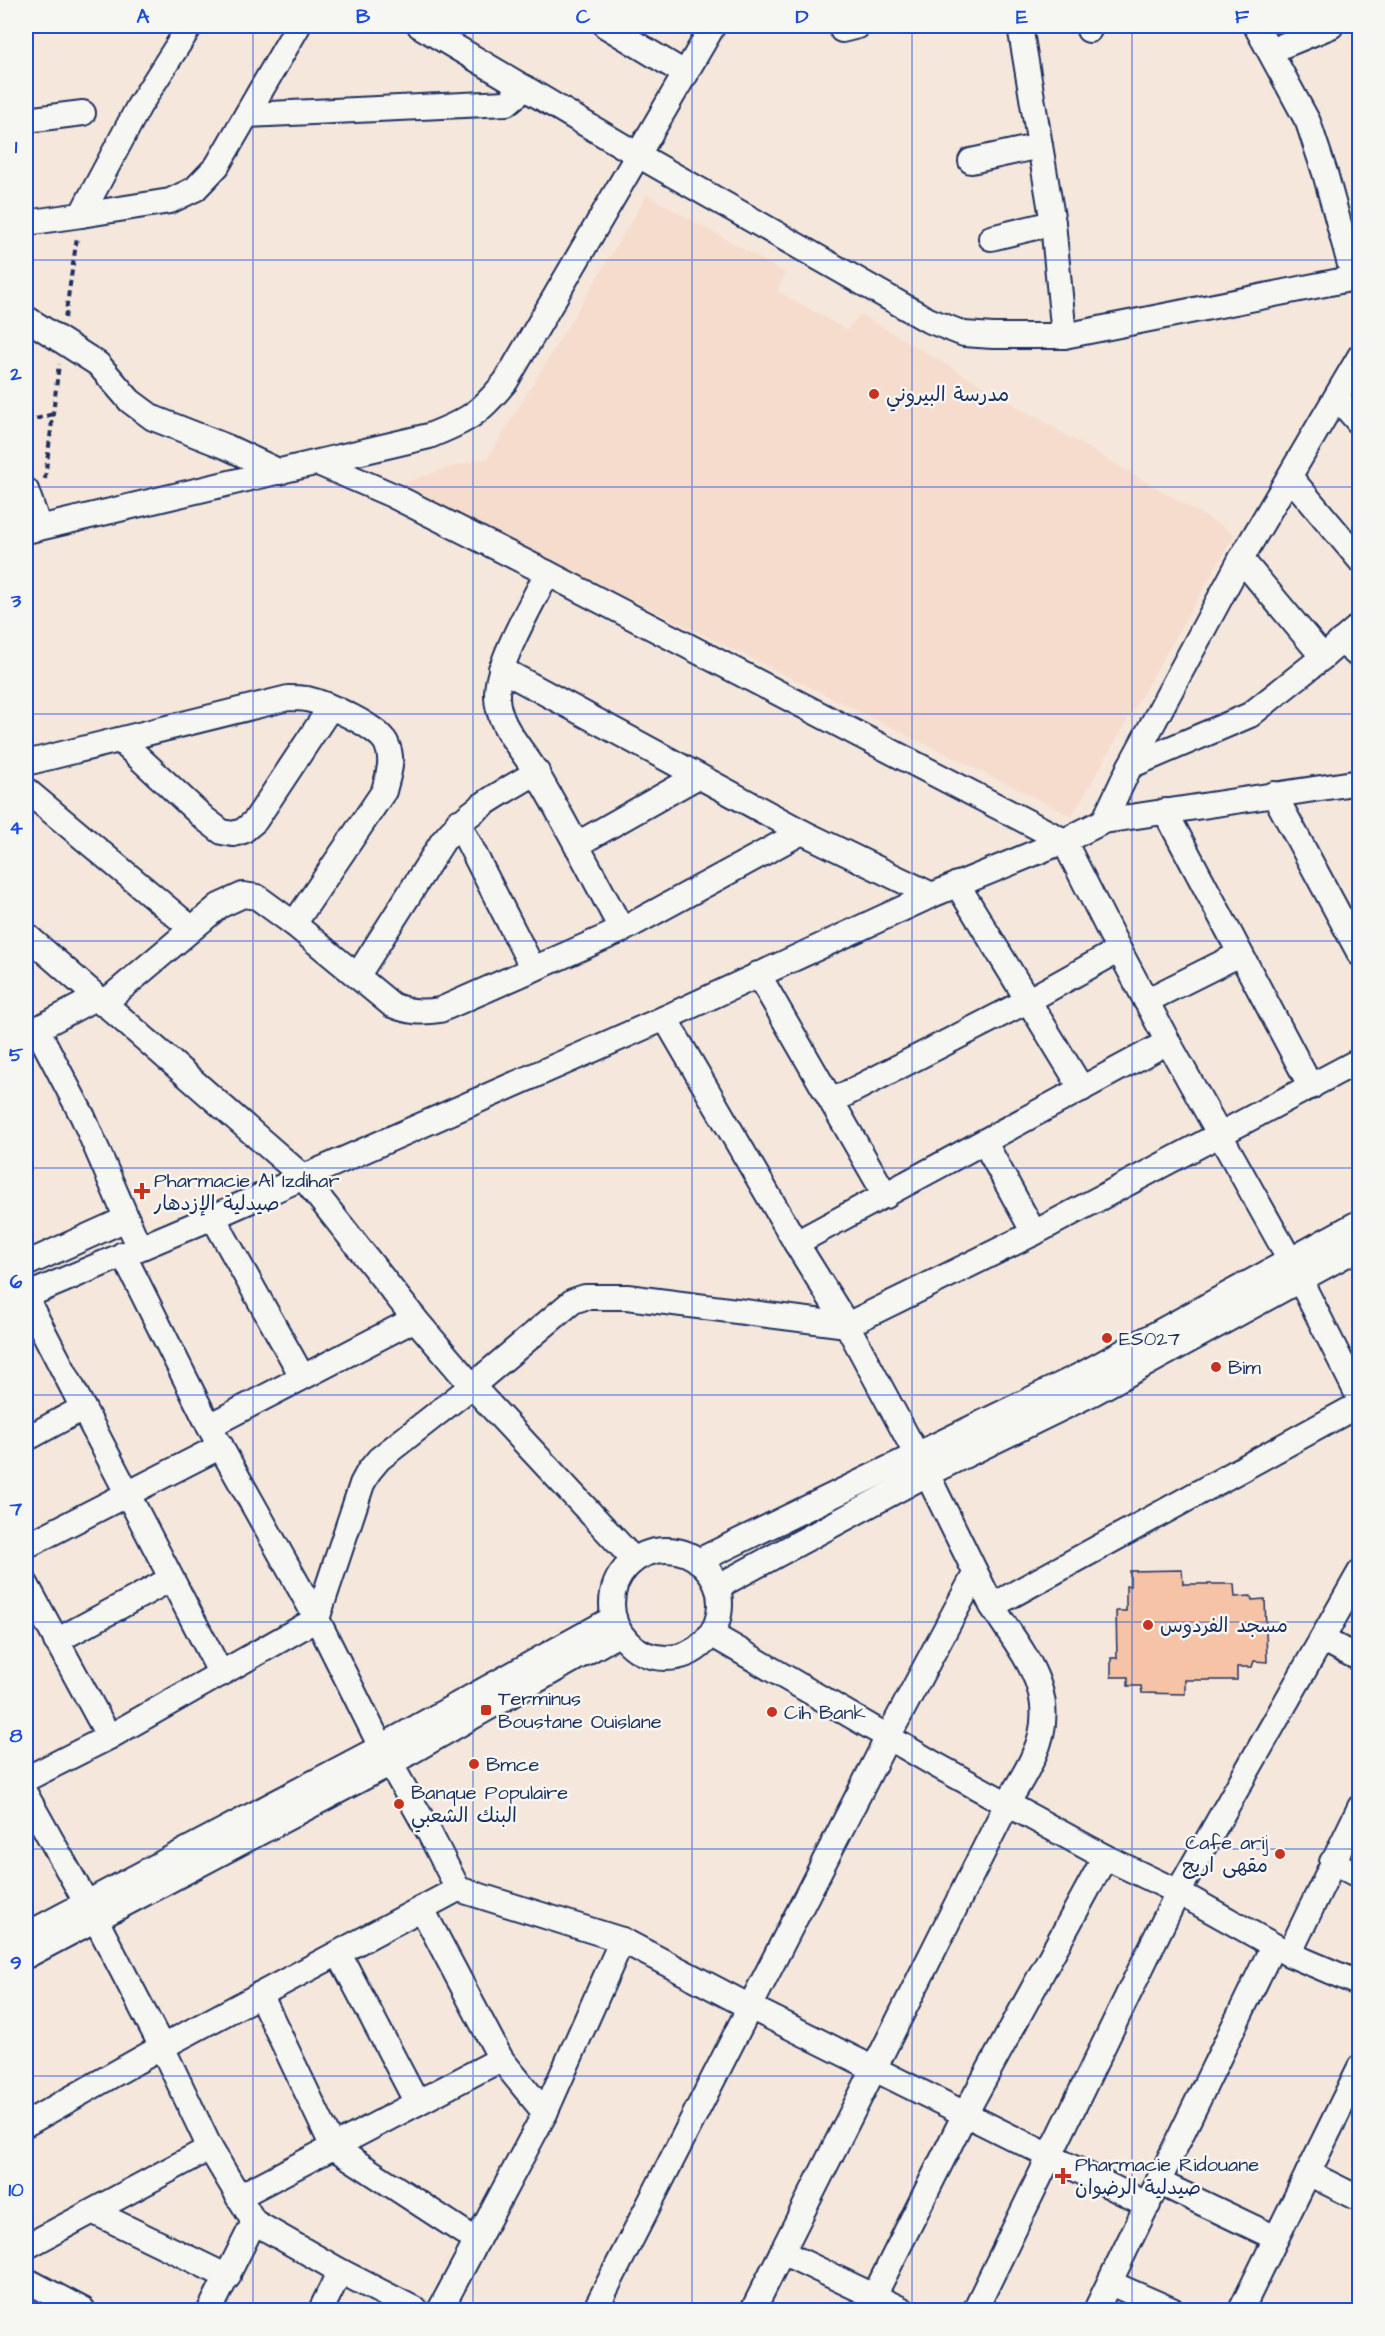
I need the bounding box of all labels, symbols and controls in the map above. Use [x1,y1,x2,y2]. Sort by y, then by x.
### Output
text: A [137,3,150,31]
text: B [356,3,371,31]
text: C [576,3,591,31]
text: D [796,3,809,31]
text: E [1016,3,1028,31]
text: F [1235,3,1250,31]
text: 1 [15,133,18,161]
text: 2 [9,360,22,388]
place label: مدرسة البيروني [886,381,1009,412]
marker: مدرسة البيروني [867,387,881,401]
text: 3 [10,587,22,615]
text: 4 [9,814,23,842]
text: 5 [9,1041,24,1069]
place label: Pharmacie Al Izdihar صيدلية الإزدهار [153,1167,339,1218]
marker: Pharmacie Al Izdihar صيدلية الإزدهار [135,1184,149,1198]
text: 6 [10,1268,23,1296]
place label: ES027 [1119,1325,1180,1353]
marker: ES027 [1100,1331,1114,1345]
place label: Bim [1228,1354,1261,1382]
marker: Bim [1209,1360,1223,1374]
text: 7 [9,1495,23,1523]
place label: مسجد الفردوس [1160,1612,1288,1640]
marker: مسجد الفردوس [1141,1618,1155,1632]
place label: Terminus Boustane Ouislane [498,1685,662,1736]
place label: Cih Bank [784,1699,866,1727]
marker: Terminus Boustane Ouislane [479,1703,493,1717]
marker: Cih Bank [765,1705,779,1719]
text: 8 [10,1722,23,1750]
place label: Bmce [486,1751,539,1779]
marker: Bmce [467,1757,481,1771]
place label: Banque Populaire البنك الشعبي [411,1779,568,1833]
marker: Banque Populaire البنك الشعبي [392,1797,406,1811]
place label: Cafe arij مقهى اريج [1182,1829,1268,1880]
marker: Cafe arij مقهى اريج [1273,1847,1287,1861]
text: 9 [10,1949,22,1977]
place label: Pharmacie Ridouane صيدلية الرضوان [1075,2151,1259,2202]
marker: Pharmacie Ridouane صيدلية الرضوان [1056,2169,1070,2183]
text: 10 [8,2176,24,2204]

